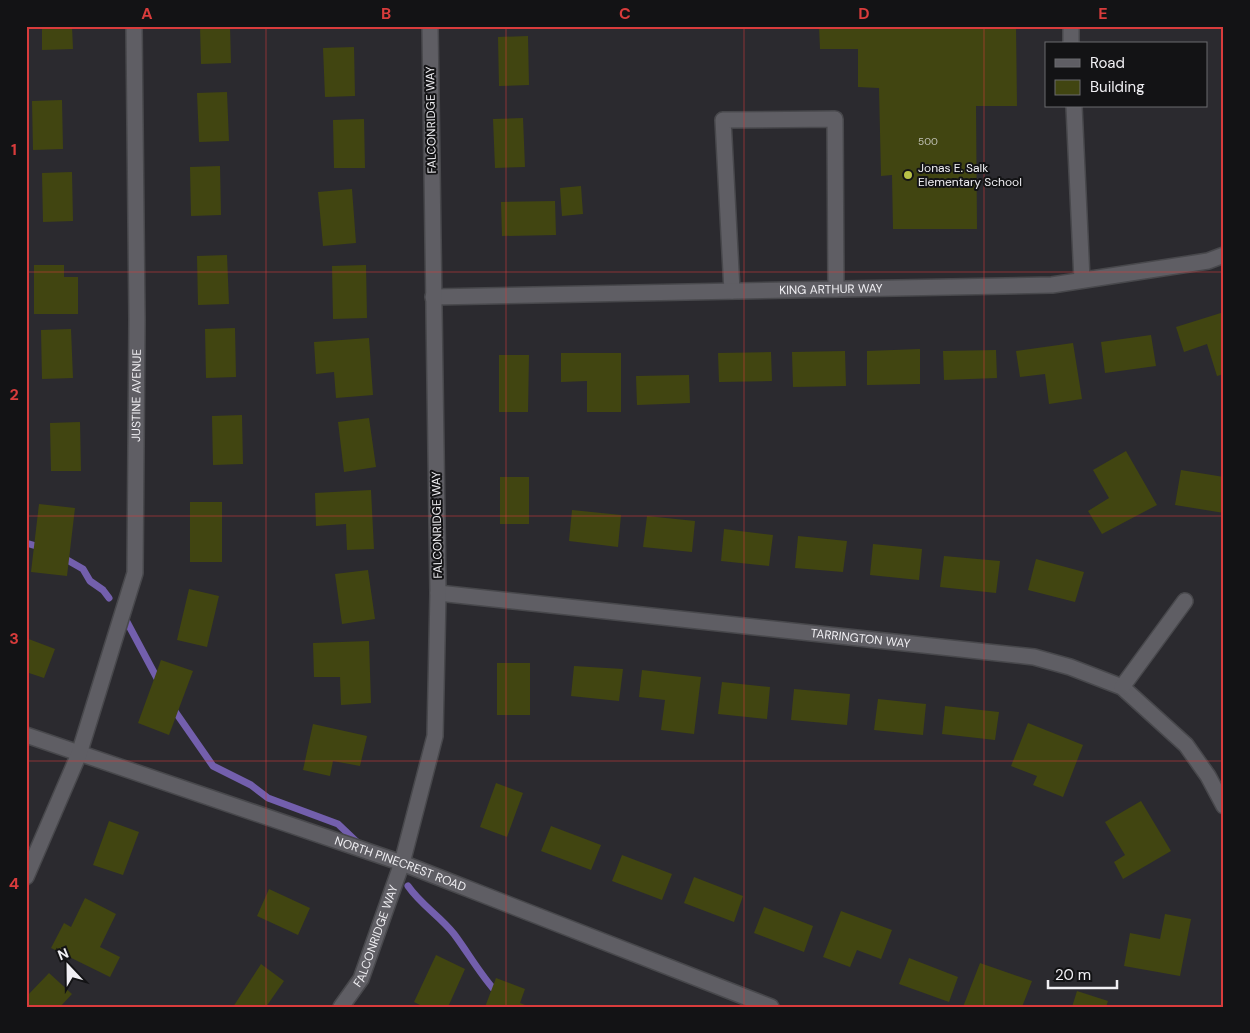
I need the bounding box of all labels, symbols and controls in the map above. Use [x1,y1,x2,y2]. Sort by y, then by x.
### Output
text: A [141,3,153,24]
text: B [381,3,391,24]
text: C [619,3,631,24]
text: D [858,3,870,24]
text: E [1098,3,1108,24]
legend [1045,42,1208,108]
text: Road [1090,53,1125,73]
street label: FALCONRIDGE WAY [422,66,440,174]
text: Building [1090,77,1145,97]
house number: 500 [918,135,938,148]
text: 1 [11,139,17,160]
place label: Jonas E. Salk Elementary School [918,160,1022,190]
marker: Jonas E. Salk Elementary School [902,169,914,181]
street label: KING ARTHUR WAY [779,280,883,298]
street label: JUSTINE AVENUE [128,349,145,442]
text: 2 [9,384,19,405]
street label: FALCONRIDGE WAY [428,471,446,579]
street label: TARRINGTON WAY [810,625,911,652]
text: 3 [9,628,19,649]
street label: NORTH PINECREST ROAD [332,833,469,895]
text: 4 [9,873,19,894]
street label: FALCONRIDGE WAY [350,883,402,990]
north arrow [42,940,92,990]
text: N [55,944,71,964]
scale bar [1048,958,1116,990]
text: 20 m [1055,965,1091,985]

